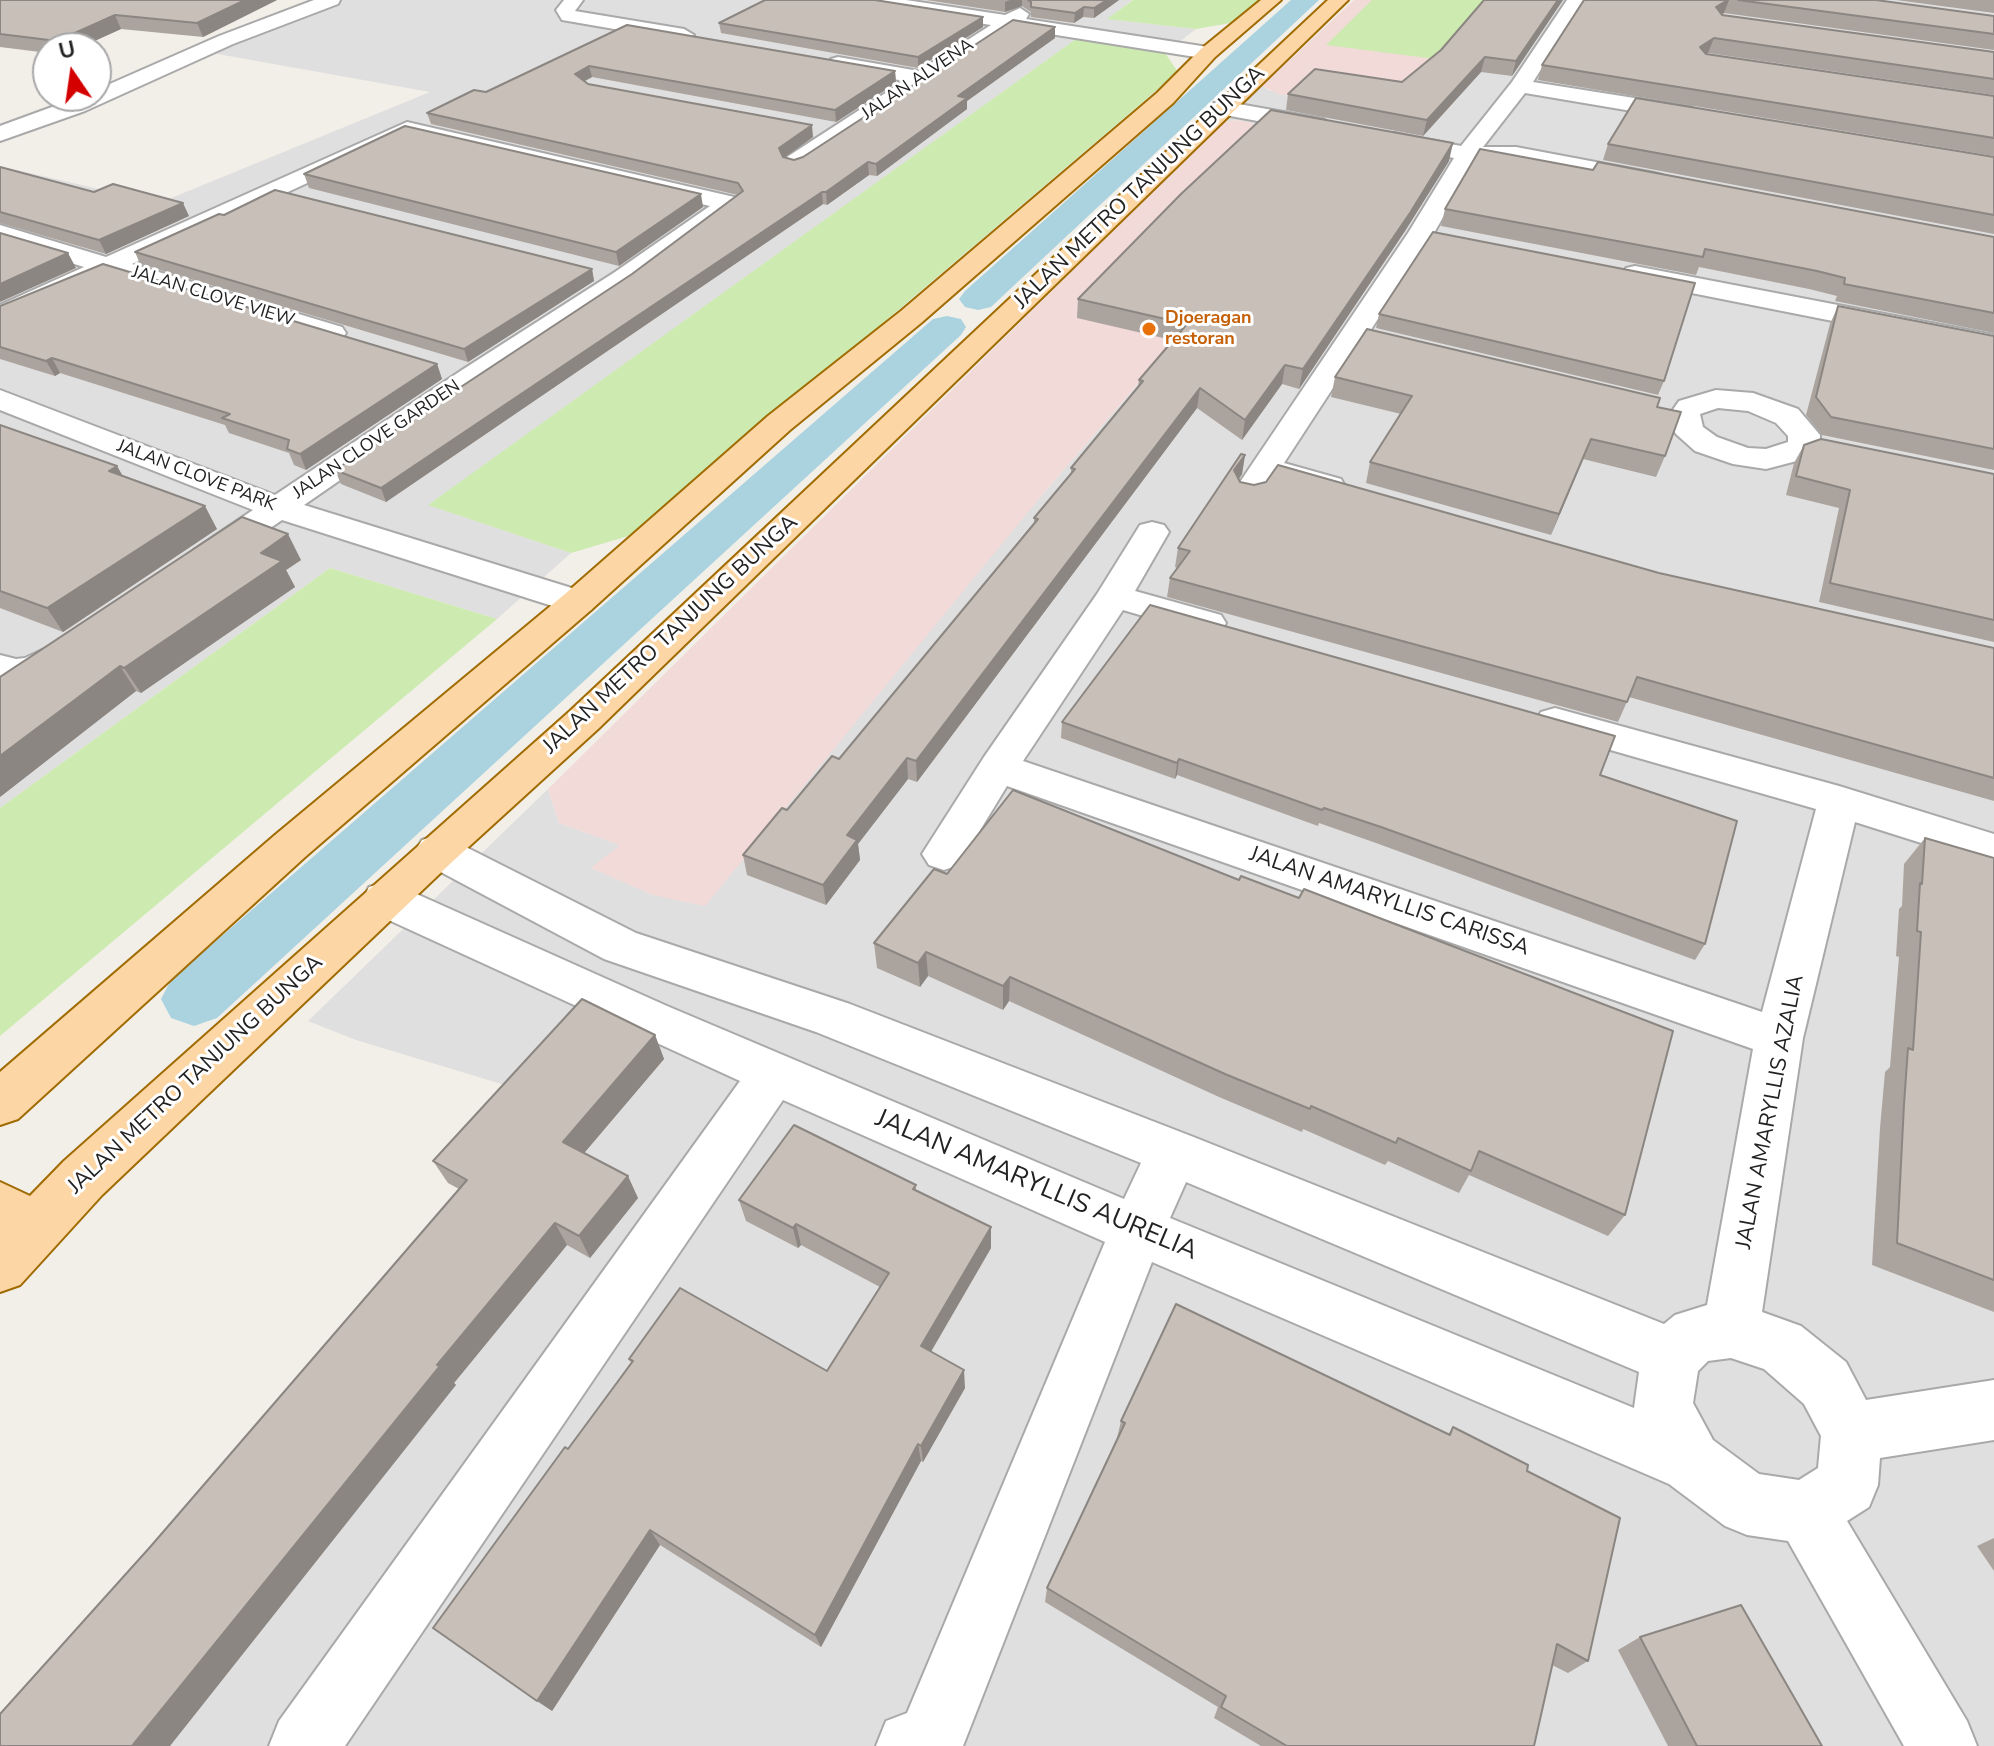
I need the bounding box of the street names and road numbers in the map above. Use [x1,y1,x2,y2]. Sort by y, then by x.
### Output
street label: JALAN ALVENA [858,35,978,125]
street label: JALAN METRO TANJUNG BUNGA [1009,61,1271,315]
street label: JALAN CLOVE VIEW [129,262,297,332]
street label: JALAN CLOVE GARDEN [289,376,465,504]
street label: JALAN CLOVE PARK [114,436,278,516]
street label: JALAN METRO TANJUNG BUNGA [538,510,804,760]
street label: JALAN AMARYLLIS CARISSA [1246,842,1532,962]
street label: JALAN METRO TANJUNG BUNGA [63,950,329,1200]
street label: JALAN AMARYLLIS AZALIA [1731,973,1811,1251]
street label: JALAN AMARYLLIS AURELIA [870,1104,1202,1268]

